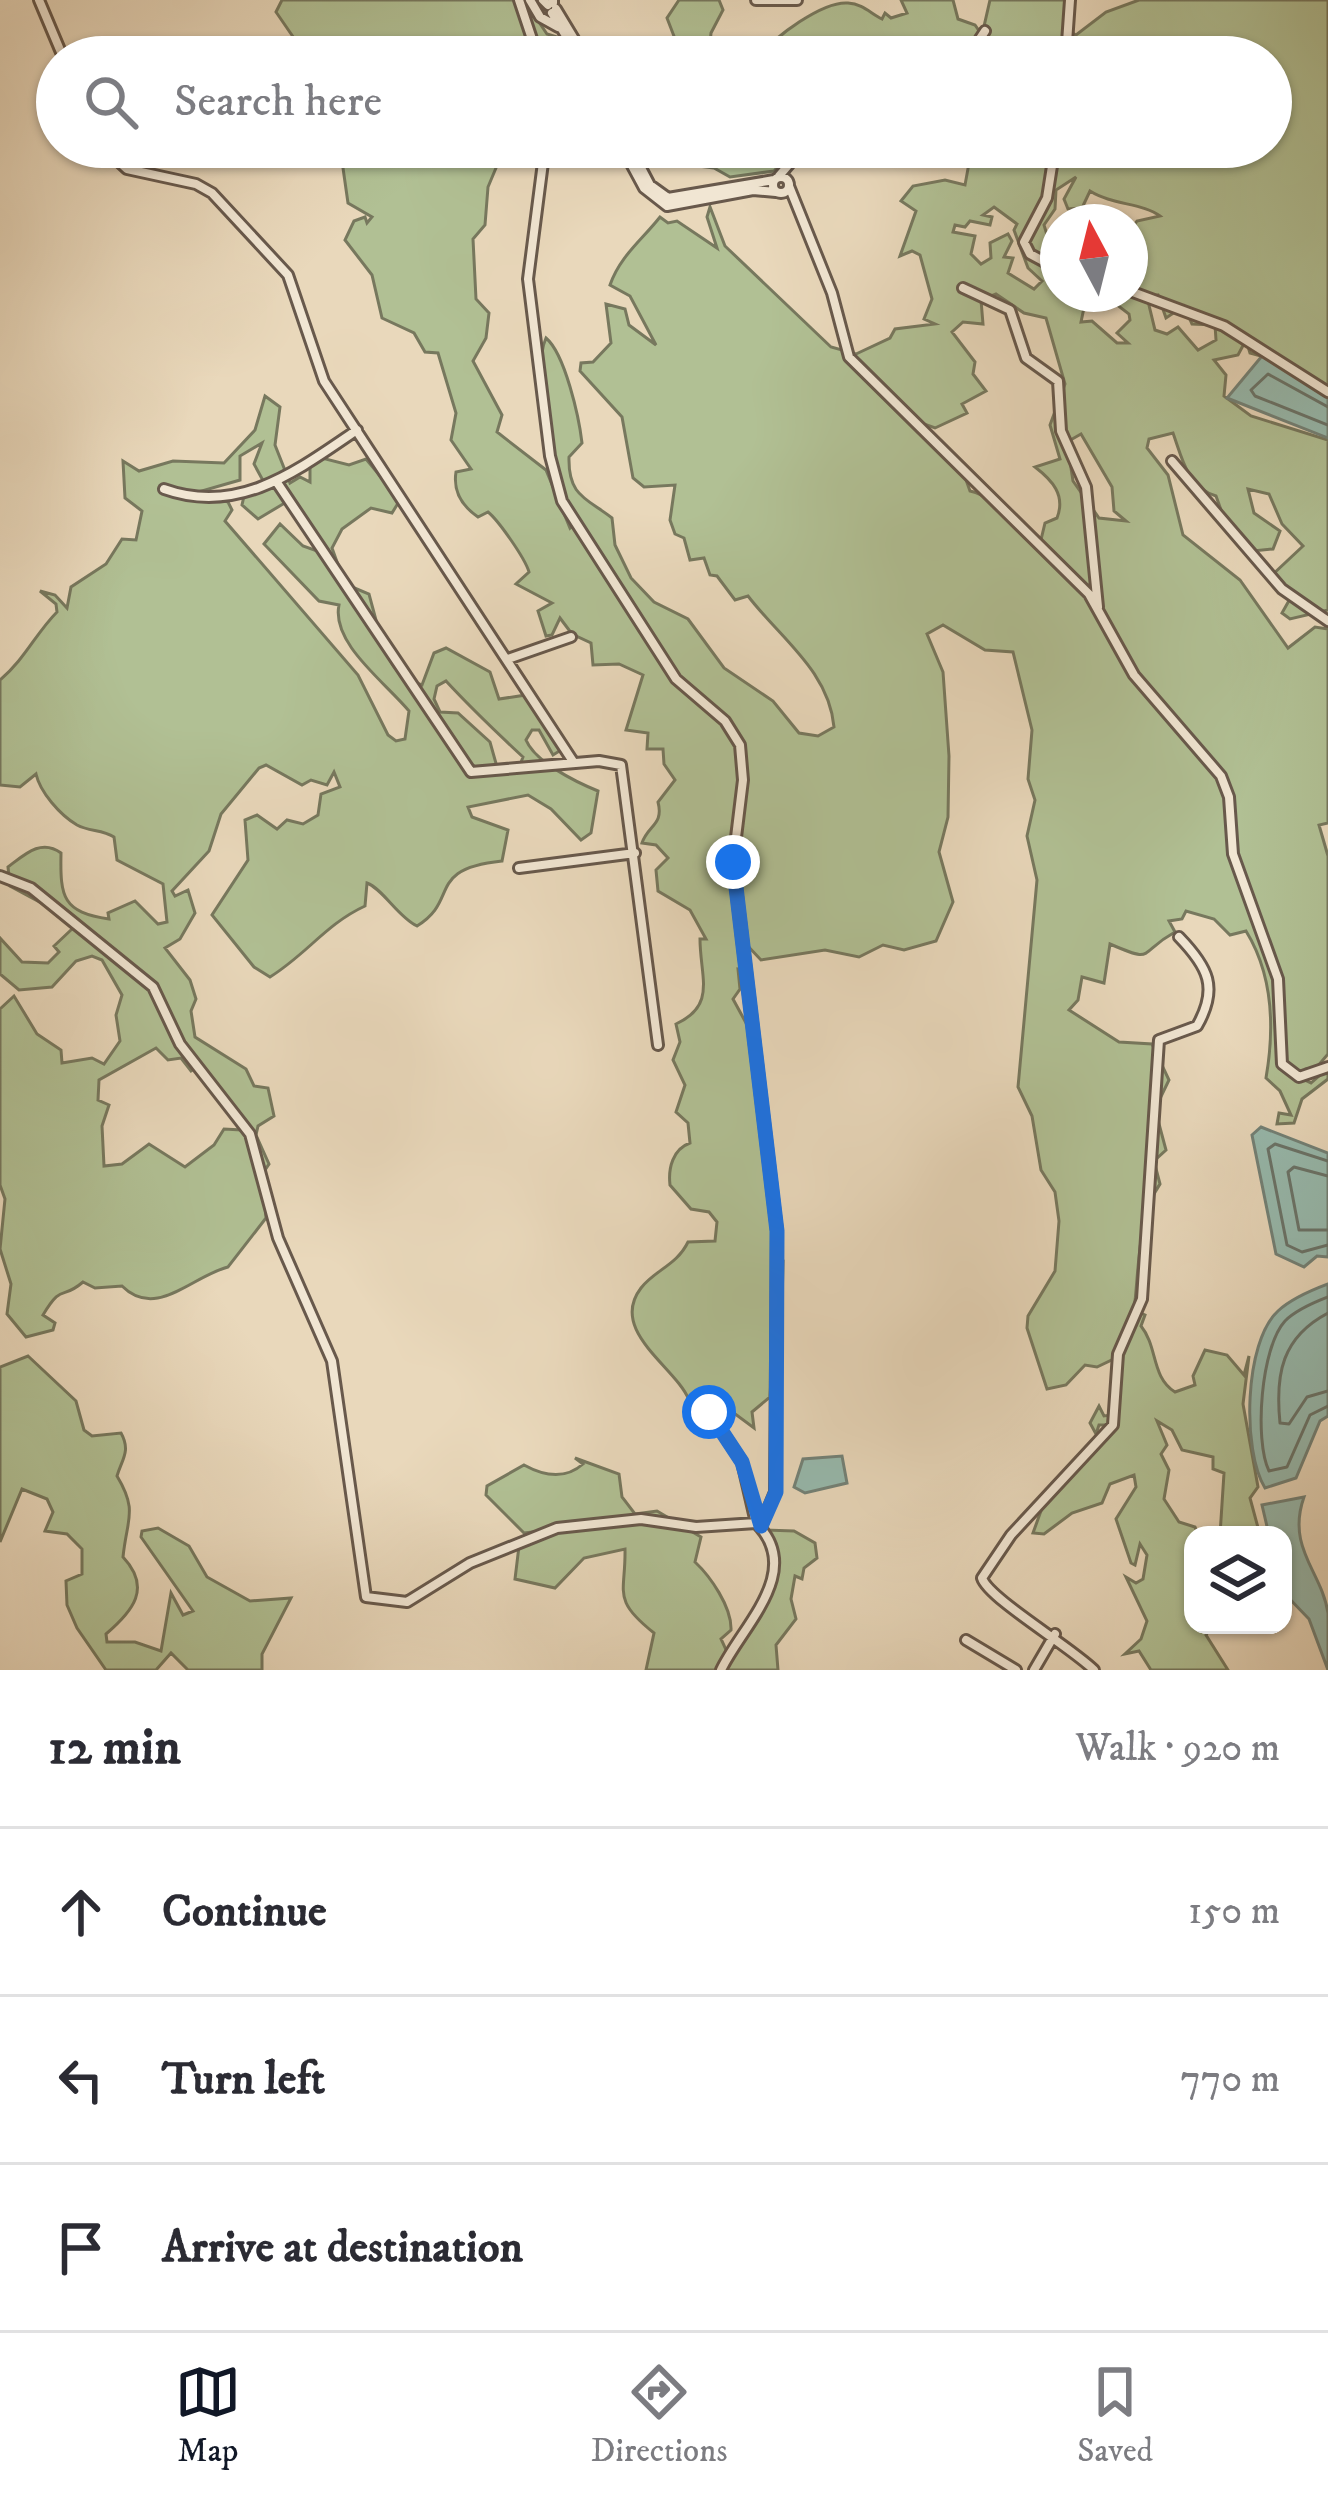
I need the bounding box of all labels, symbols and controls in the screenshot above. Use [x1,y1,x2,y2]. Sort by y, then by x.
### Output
search box [36,36,1292,168]
icon: search [78,69,144,135]
text: Search here [174,74,382,130]
north arrow [1040,204,1148,312]
route end [706,835,760,889]
route start [682,1385,736,1439]
map controls [1184,1526,1292,1634]
button: layers [1184,1526,1292,1634]
text: 12 min [48,1716,181,1780]
text: Walk · 920 m [1076,1724,1280,1773]
icon: ahead [48,1879,114,1945]
text: Continue [162,1884,327,1940]
text: 150 m [1188,1887,1280,1936]
icon: left [48,2047,114,2113]
text: Turn left [162,2052,325,2108]
text: 770 m [1180,2055,1280,2104]
icon: arrive [48,2215,114,2281]
text: Arrive at destination [162,2220,523,2276]
tab: Map [175,2359,241,2472]
tab: Directions [591,2359,727,2472]
tab: Saved [1077,2359,1153,2472]

